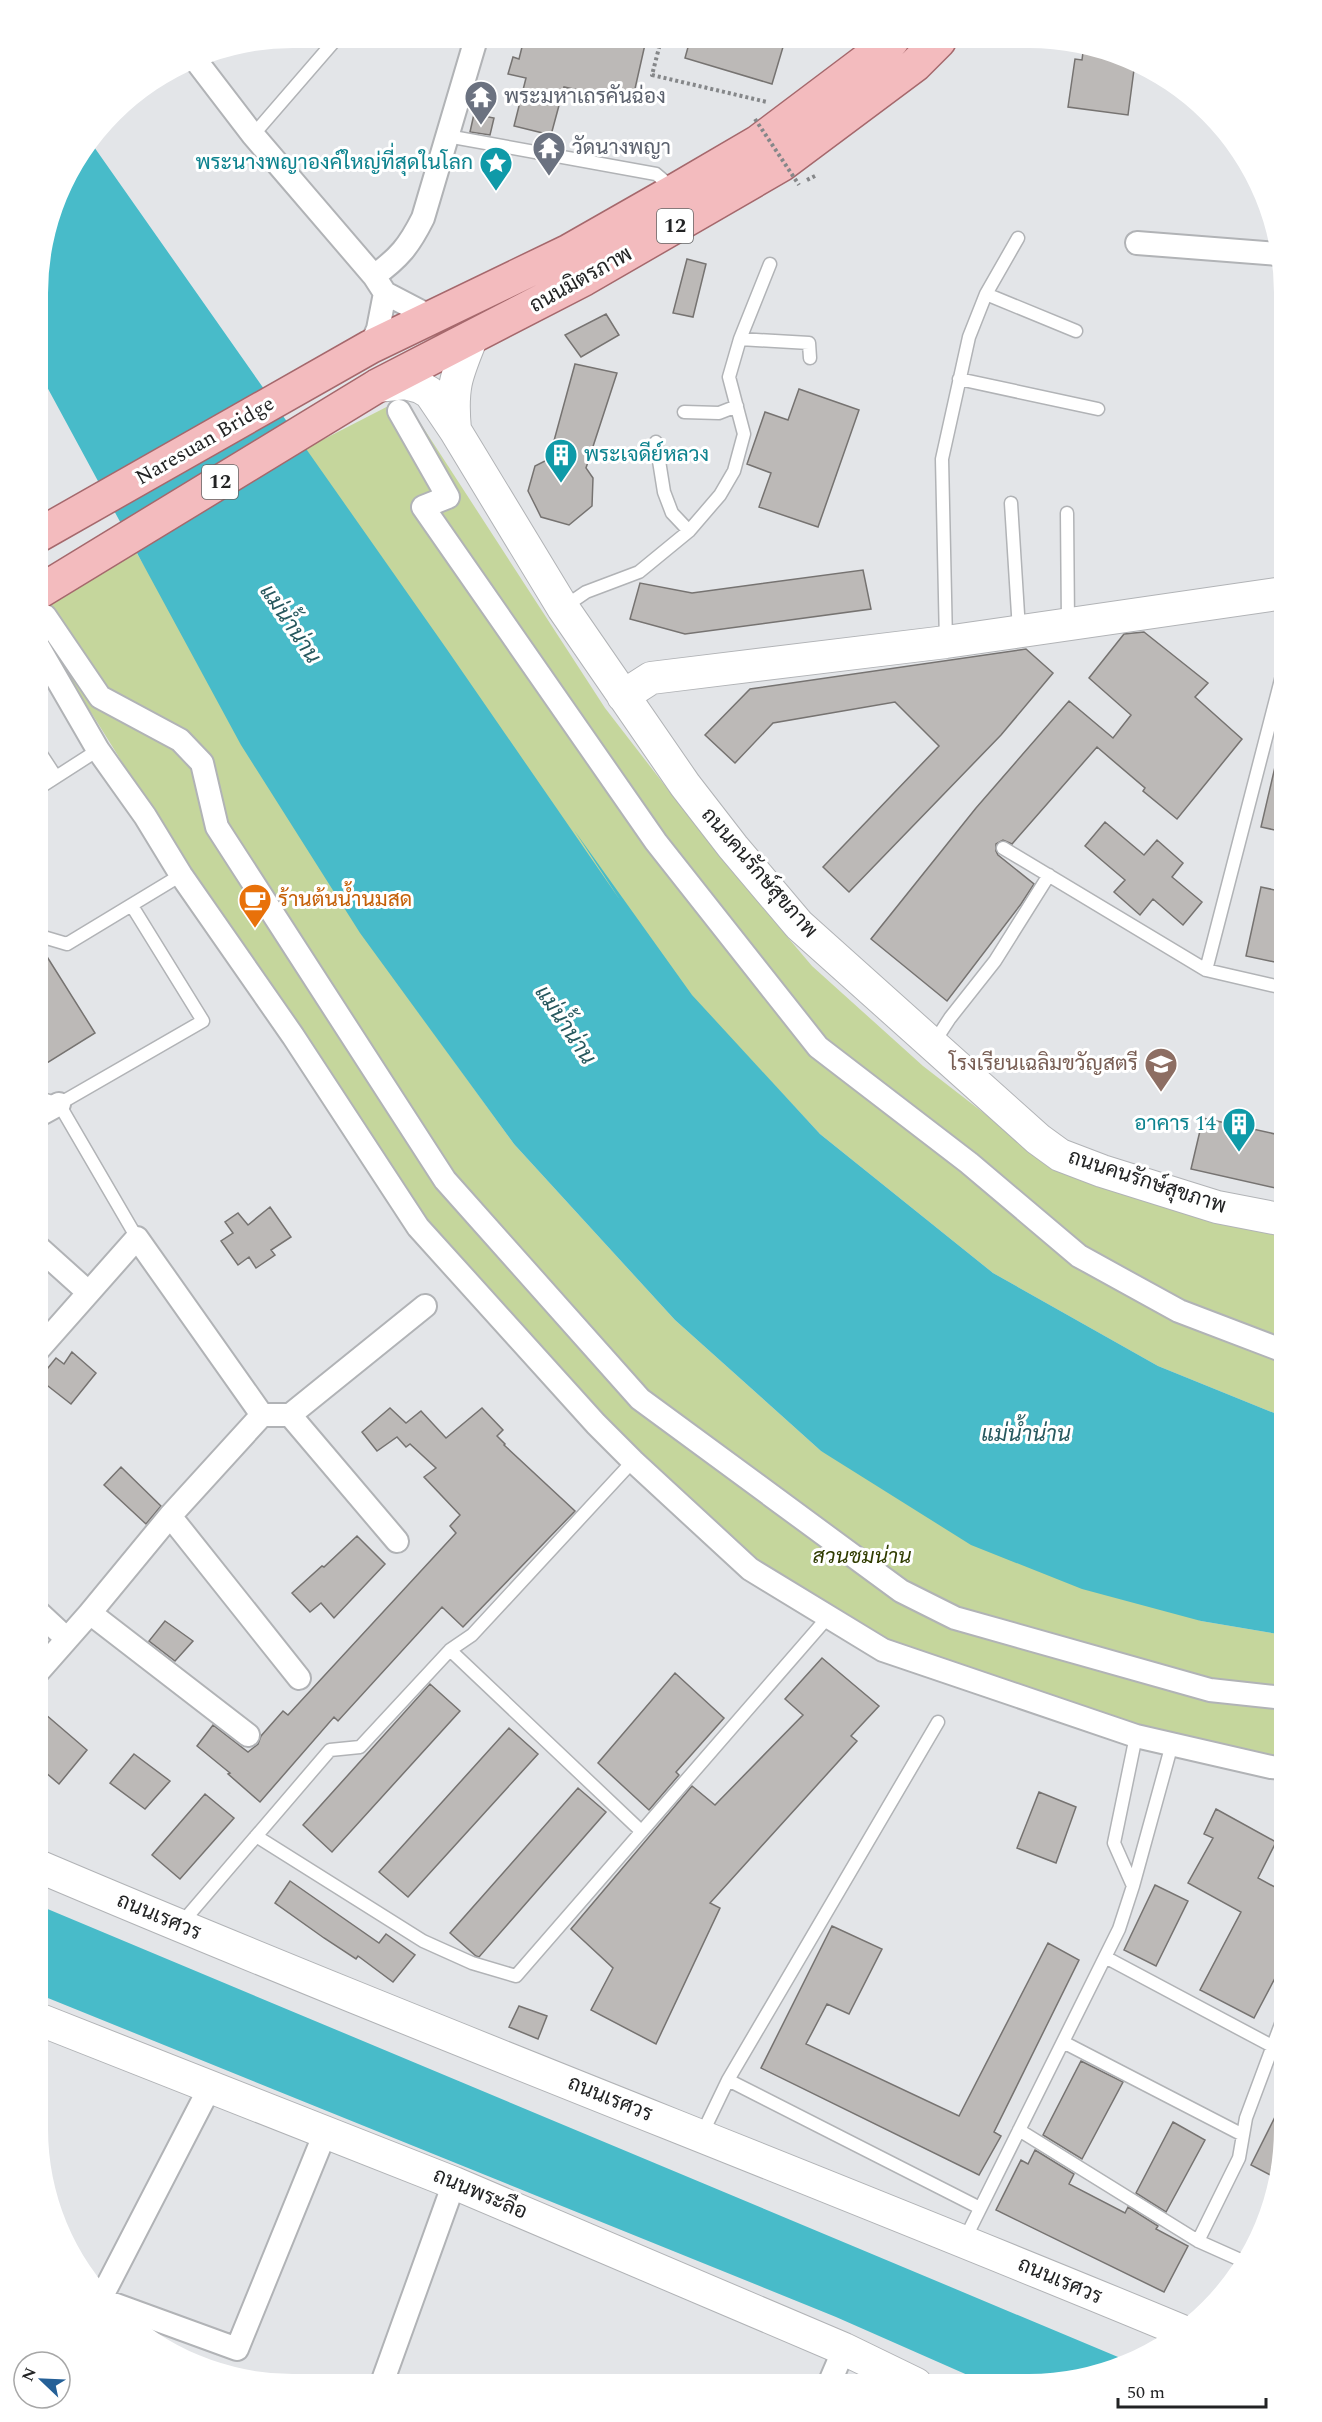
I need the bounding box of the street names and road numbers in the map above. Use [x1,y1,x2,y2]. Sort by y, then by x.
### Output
road number: 12 [657,209,693,243]
street label: ถนนมิตรภาพ [524,239,638,321]
street label: Naresuan Bridge [130,388,280,494]
road number: 12 [202,465,238,499]
street label: ถนนคนรักษ์สุขภาพ [693,800,825,946]
street label: ถนนคนรักษ์สุขภาพ [1064,1141,1230,1223]
street label: ถนนเรศวร [112,1885,206,1949]
street label: ถนนเรศวร [563,2067,657,2131]
street label: ถนนพระลือ [428,2160,532,2228]
street label: ถนนเรศวร [1013,2249,1107,2313]

